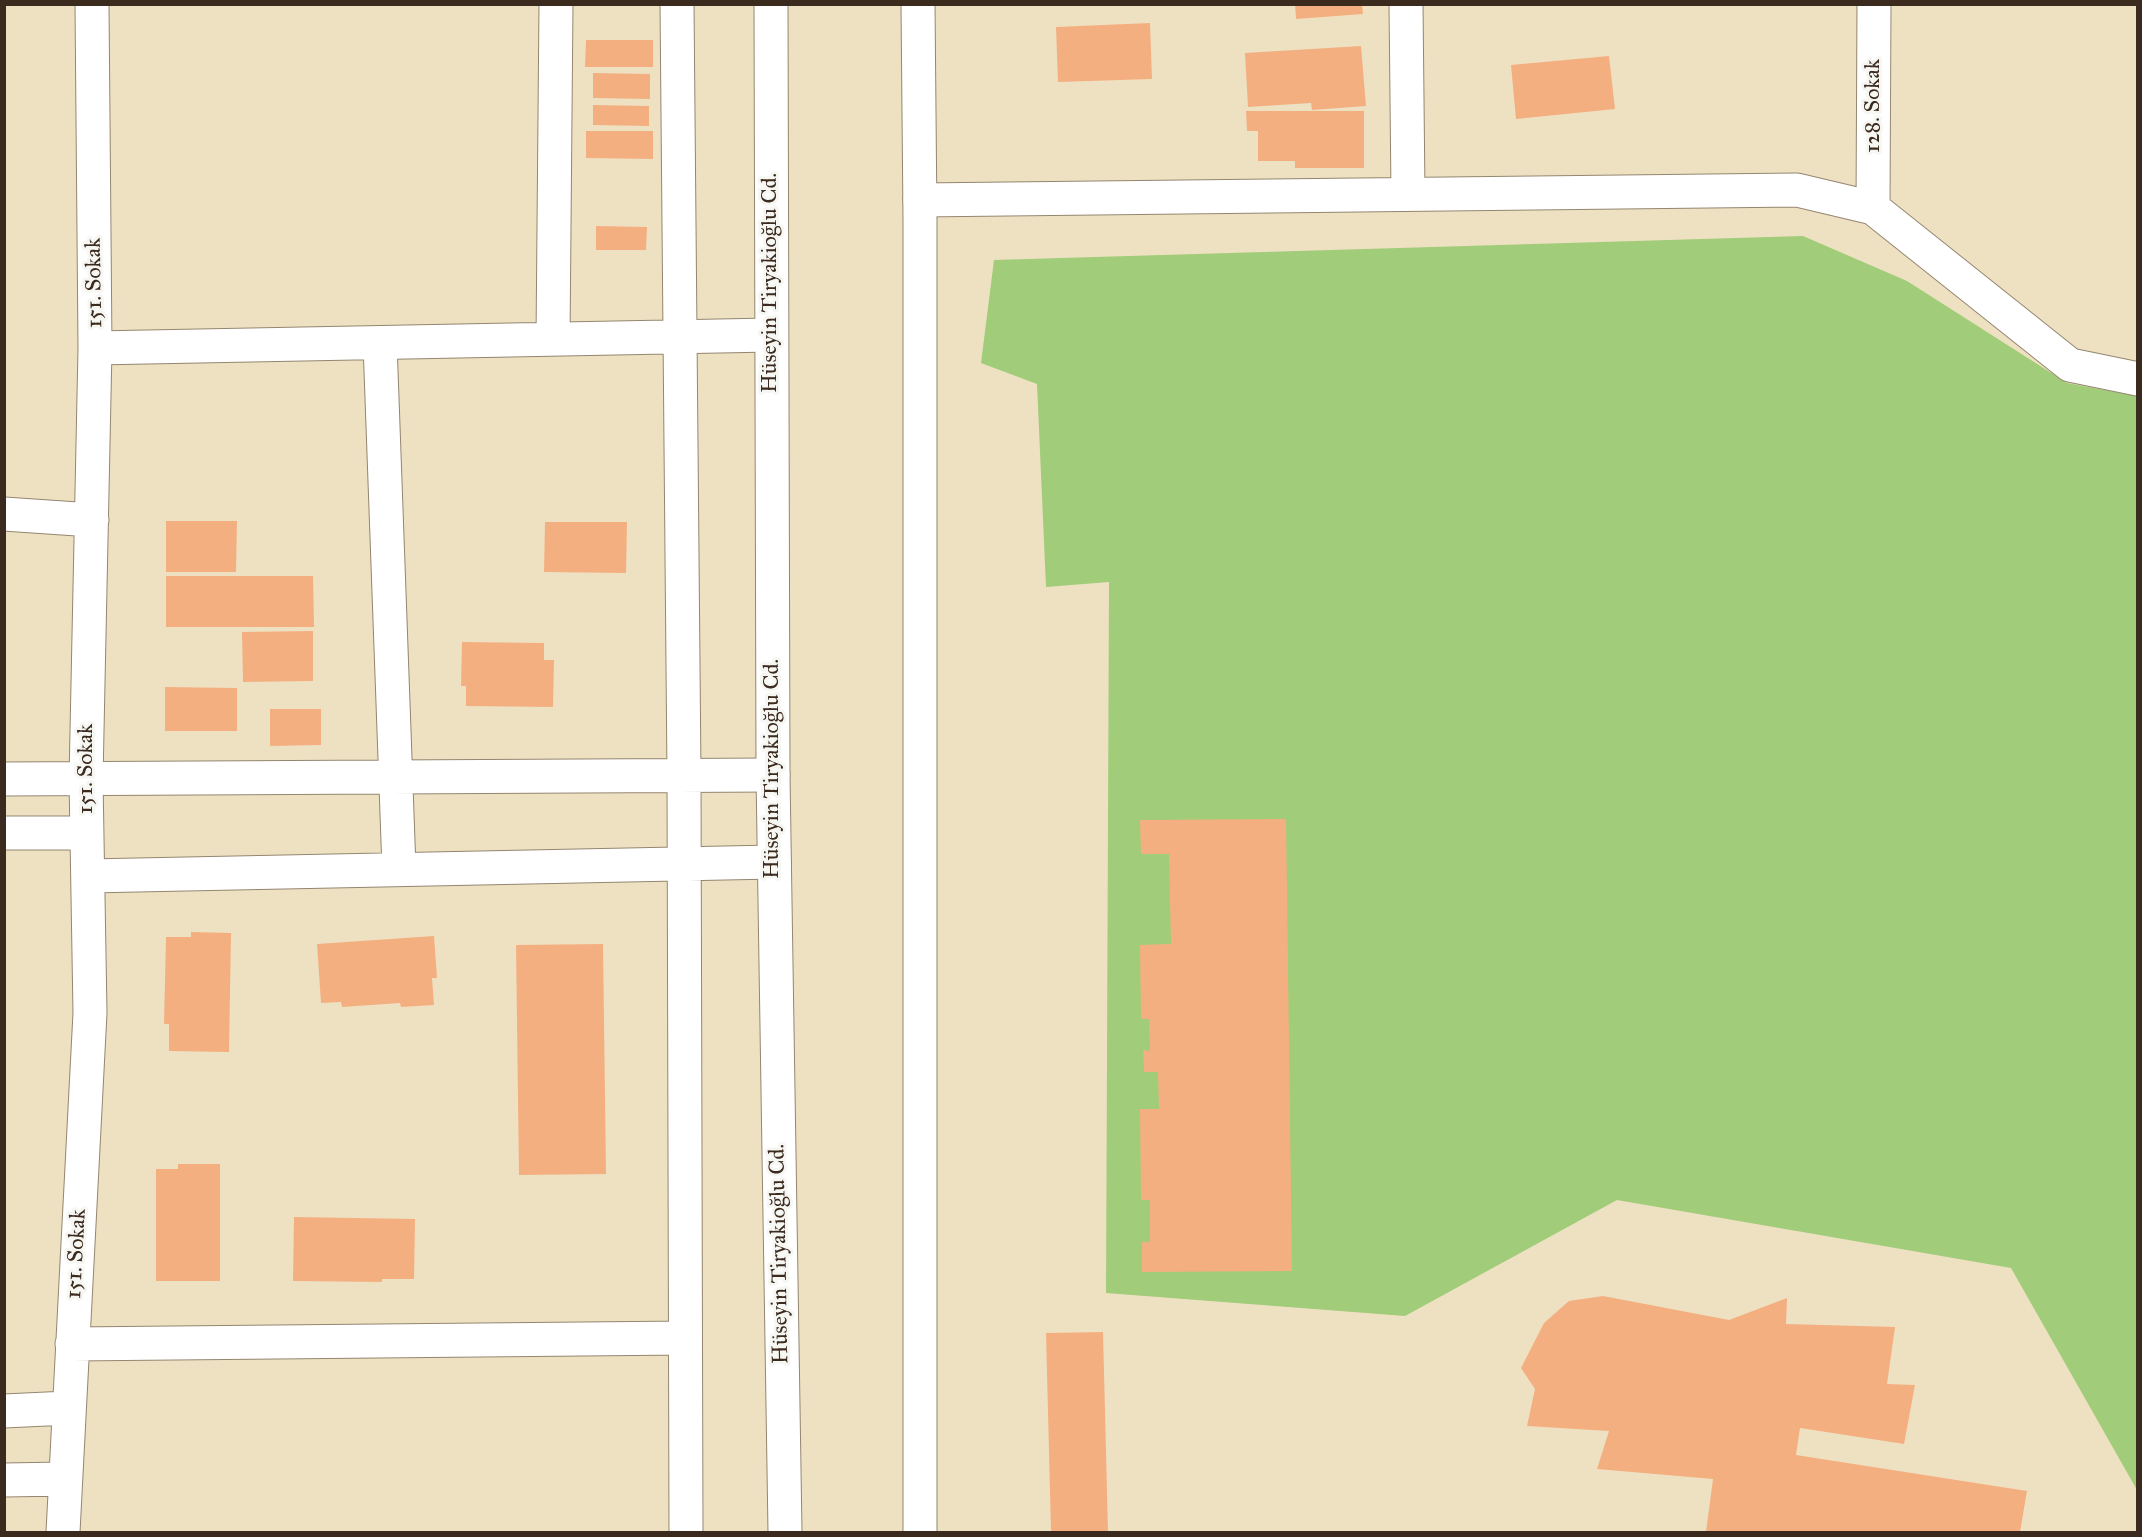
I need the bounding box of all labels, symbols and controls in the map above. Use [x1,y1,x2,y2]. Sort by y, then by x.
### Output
street label: 128. Sokak [1861,59,1887,153]
street label: Hüseyin Tiryakioğlu Cd. [758,173,784,393]
street label: 151. Sokak [81,238,109,328]
street label: Hüseyin Tiryakioğlu Cd. [760,659,786,879]
street label: 151. Sokak [74,724,100,814]
street label: Hüseyin Tiryakioğlu Cd. [765,1144,795,1364]
street label: 151. Sokak [61,1208,93,1300]

